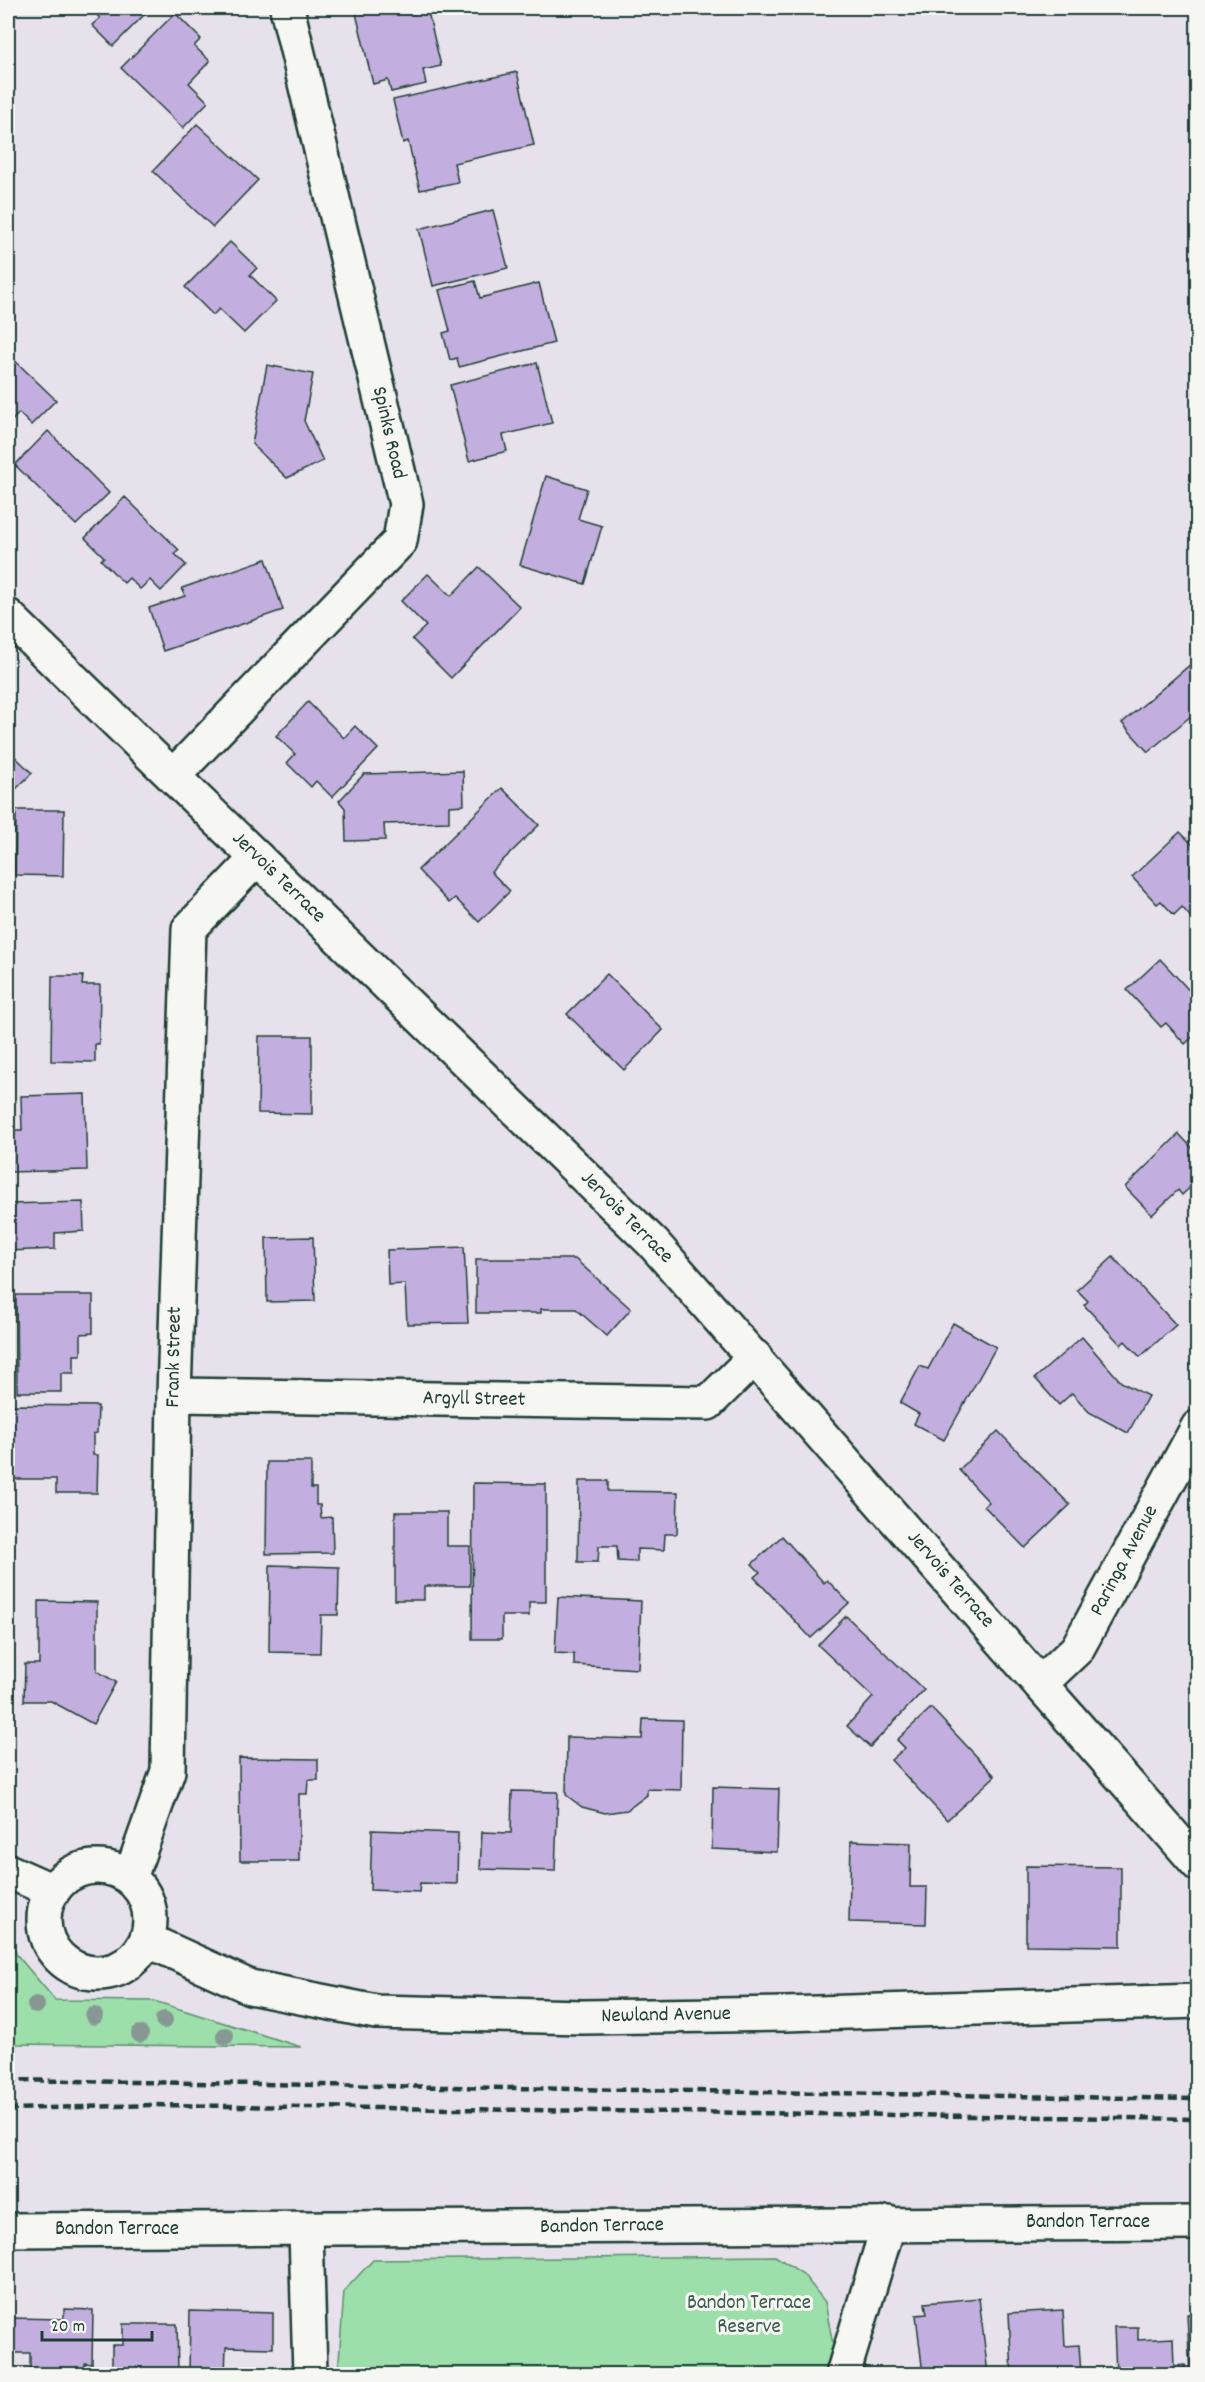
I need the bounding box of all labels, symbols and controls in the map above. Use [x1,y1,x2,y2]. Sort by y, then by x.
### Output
street label: Spinks Road [363,384,413,482]
street label: Jervois Terrace [224,825,332,931]
street label: Jervois Terrace [573,1165,679,1271]
street label: Frank Street [159,1306,191,1408]
street label: Argyll Street [422,1384,526,1416]
street label: Paringa Avenue [1083,1500,1167,1622]
street label: Jervois Terrace [899,1524,1001,1636]
street label: Newland Avenue [601,2000,731,2032]
street label: Bandon Terrace [1026,2208,1150,2238]
street label: Bandon Terrace [540,2211,664,2243]
street label: Bandon Terrace [55,2215,179,2245]
park label: Bandon Terrace Reserve [687,2289,811,2343]
scale bar [42,2304,152,2342]
text: 20 m [51,2315,85,2340]

